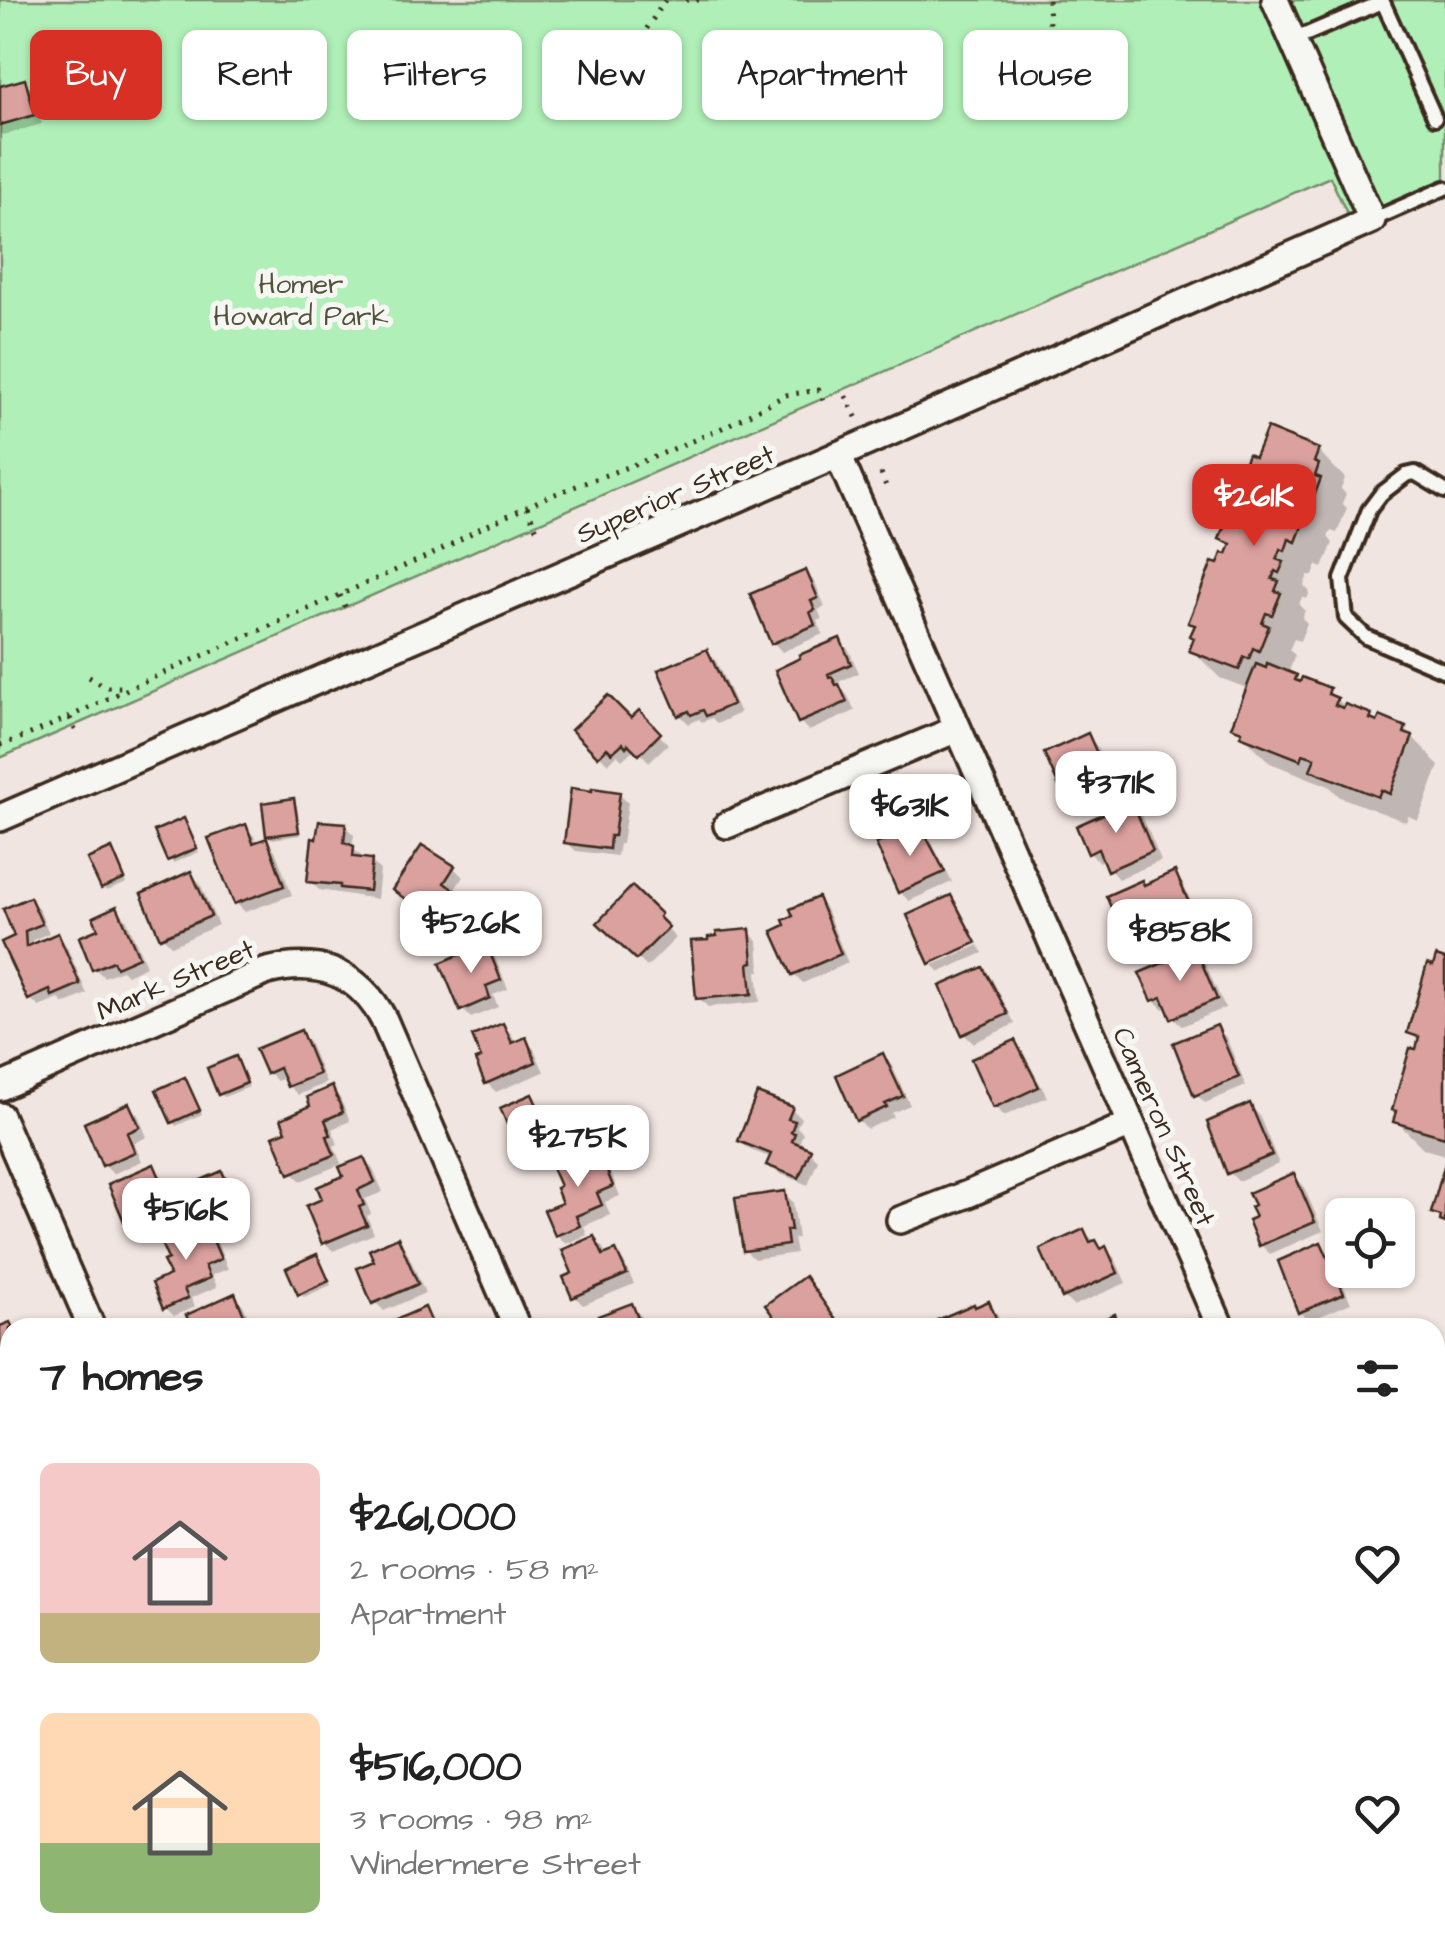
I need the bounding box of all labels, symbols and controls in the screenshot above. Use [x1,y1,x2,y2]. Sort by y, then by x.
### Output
chip: Buy [30,30,162,120]
chip: Rent [182,30,327,120]
chip: Filters [347,30,522,120]
chip: New [542,30,682,120]
chip: Apartment [702,30,943,120]
chip: House [963,30,1128,120]
park label: Homer Howard Park [213,265,389,336]
street label: Superior Street [571,435,781,554]
pin: $261K [1184,464,1324,549]
text: $261K [1214,474,1294,519]
pin: $371K [1046,751,1186,836]
text: $371K [1077,761,1155,806]
pin: $631K [840,774,980,859]
text: $631K [871,784,949,829]
pin: $526K [401,891,541,976]
pin: $858K [1110,899,1250,984]
text: $526K [422,901,520,946]
text: $858K [1129,909,1231,954]
street label: Mark Street [91,929,261,1031]
street label: Cameron Street [1102,1021,1225,1233]
pin: $275K [508,1105,648,1190]
text: $275K [529,1115,627,1160]
pin: $516K [116,1178,256,1263]
text: $516K [144,1188,228,1233]
map controls [1325,1198,1415,1288]
button: locate [1325,1198,1415,1288]
text: 7 homes [40,1349,204,1407]
icon: filters [1350,1351,1405,1406]
text: $261,000 [350,1489,516,1547]
icon: home [120,1503,240,1623]
icon: heart [1350,1536,1405,1591]
text: 2 rooms · 58 m² [350,1547,599,1592]
text: Apartment [350,1592,506,1637]
text: $516,000 [350,1739,522,1797]
icon: home [120,1753,240,1873]
icon: heart [1350,1786,1405,1841]
text: 3 rooms · 98 m² [350,1797,593,1842]
text: Windermere Street [350,1842,641,1887]

